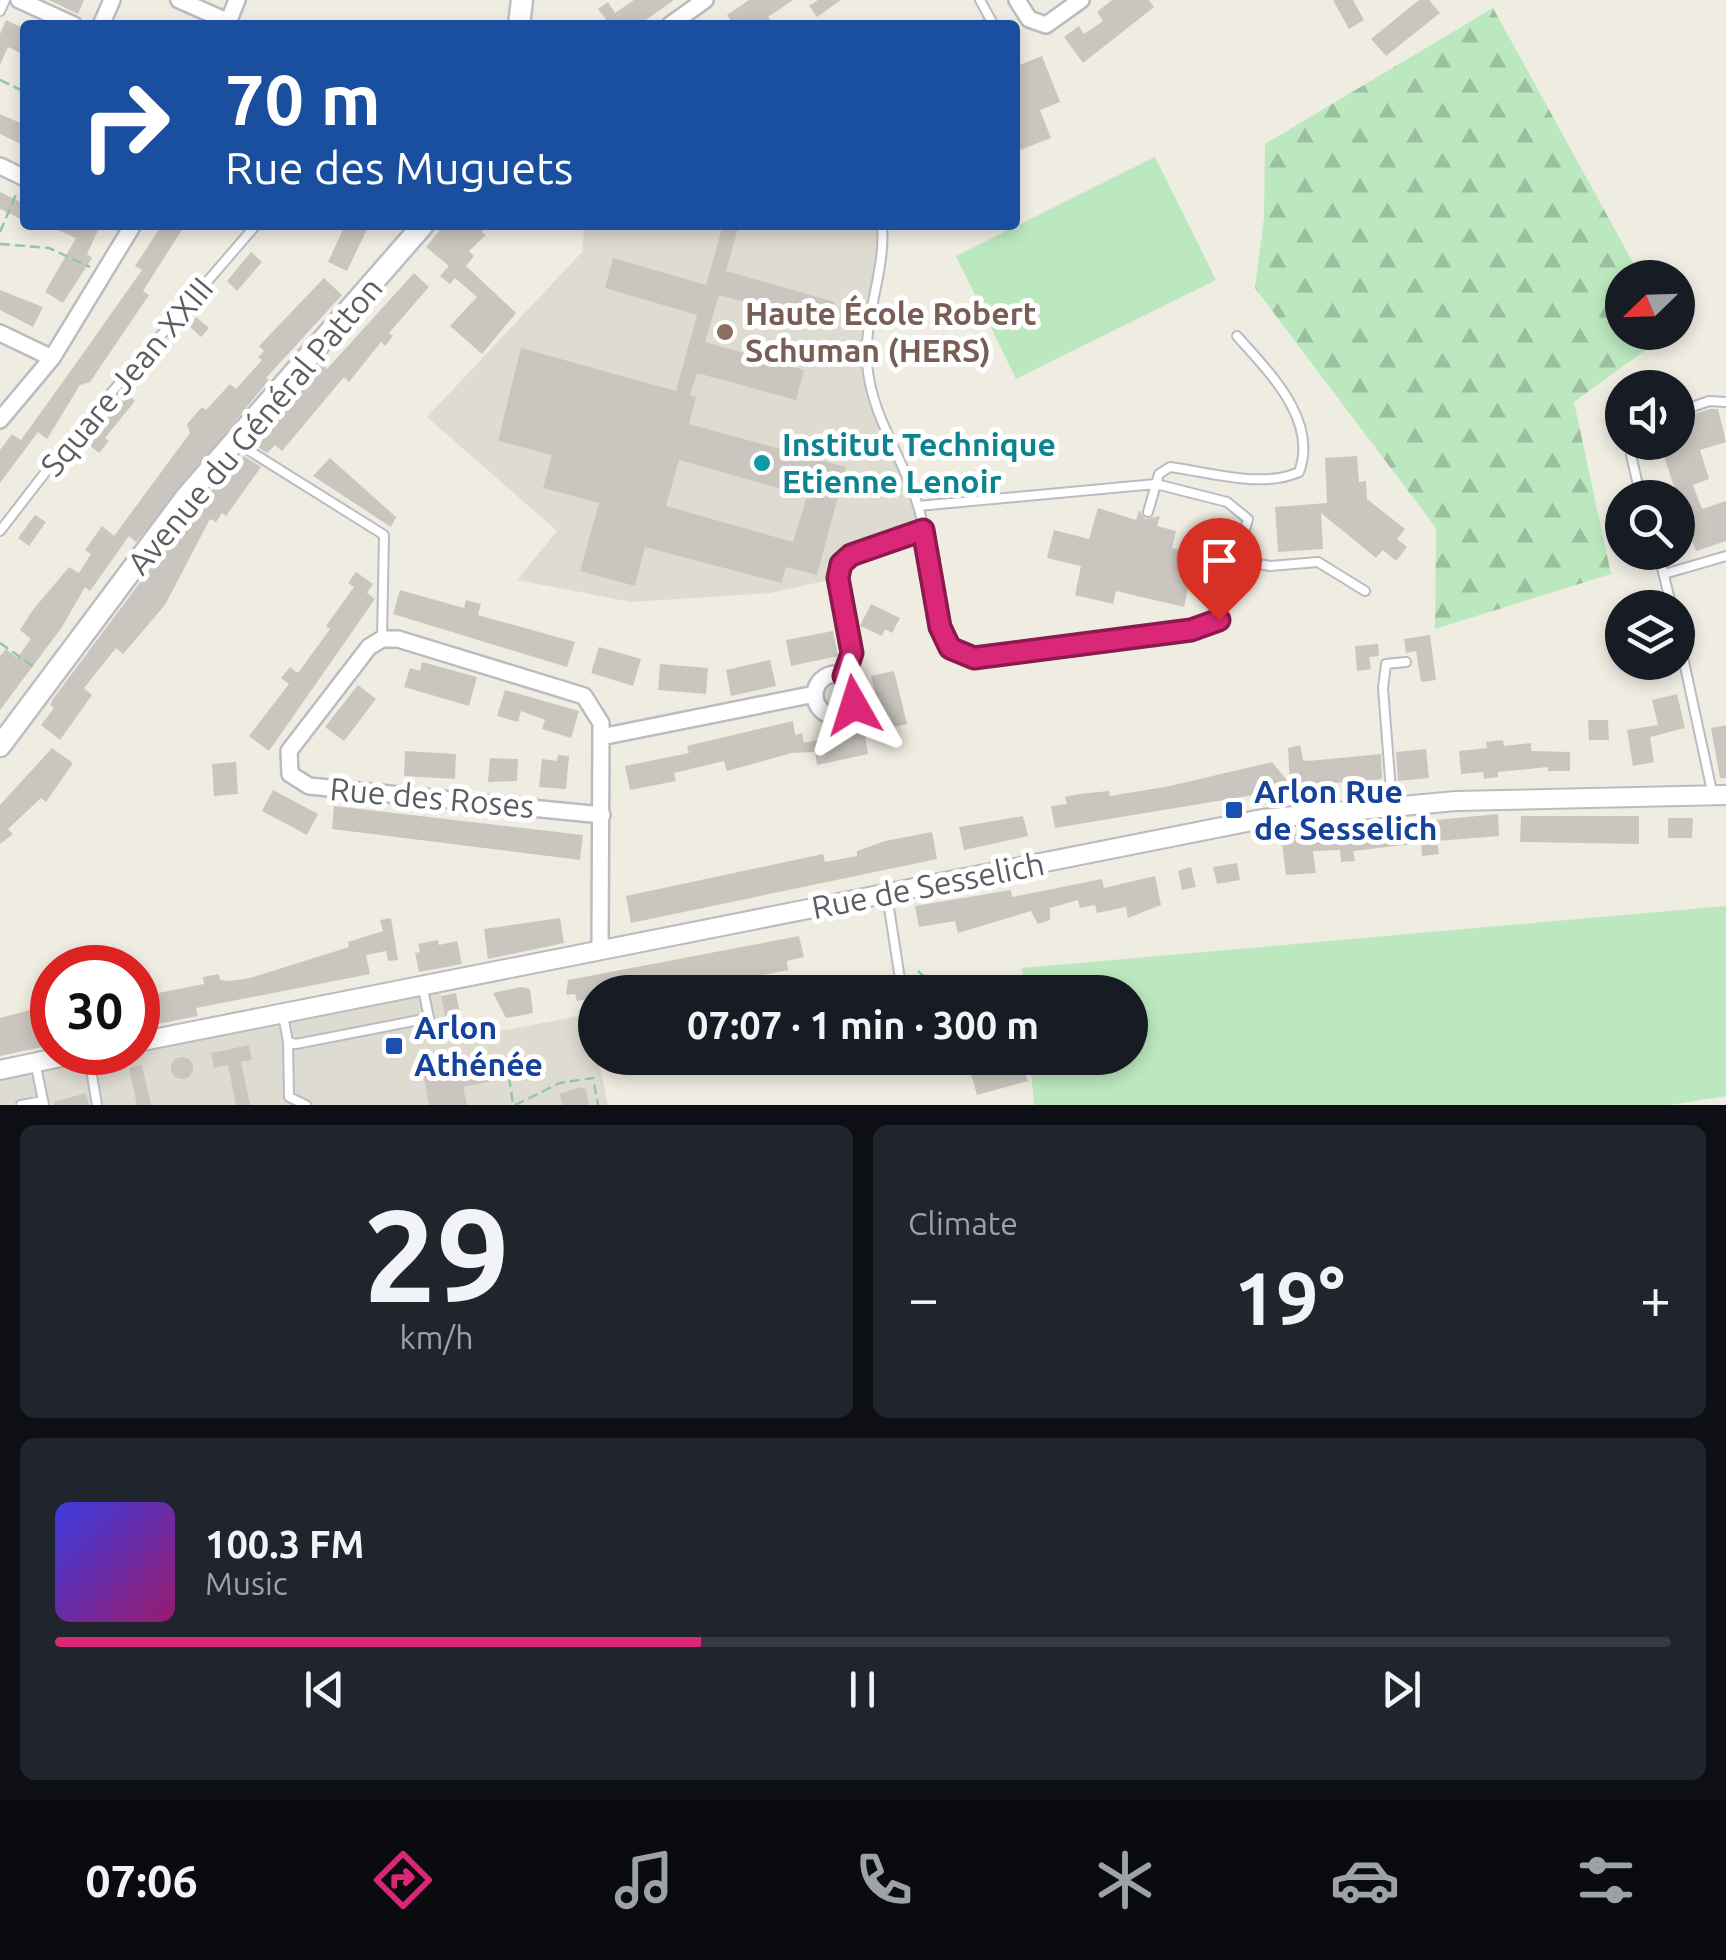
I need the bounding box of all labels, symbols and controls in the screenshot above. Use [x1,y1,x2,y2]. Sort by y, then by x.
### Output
icon: right [60,60,190,190]
text: 70 m [225,60,381,138]
text: Rue des Muguets [225,142,573,193]
north arrow [1605,260,1695,350]
map controls [1605,260,1695,680]
street label: Square Jean XXIII [33,270,220,483]
street label: Avenue du Général Patton [120,270,389,581]
place label: Haute École Robert Schuman (HERS) [745,294,1037,368]
marker: Haute École Robert Schuman (HERS) [714,321,736,343]
button: sound [1605,370,1695,460]
place label: Institut Technique Etienne Lenoir [782,426,1056,499]
marker: Institut Technique Etienne Lenoir [751,452,773,474]
button: search [1605,480,1695,570]
pin [1177,518,1262,621]
icon: arrive [1192,533,1247,588]
button: layers [1605,590,1695,680]
position arrow [802,653,906,757]
street label: Rue des Roses [328,770,536,824]
place label: Arlon Rue de Sesselich [1254,773,1437,846]
marker: Arlon Rue de Sesselich [1223,799,1245,821]
street label: Rue de Sesselich [808,845,1047,925]
speed limit sign: 30 [30,945,160,1075]
text: 07:07 · 1 min · 300 m [687,1004,1039,1046]
place label: Arlon Athénée [414,1009,543,1082]
marker: Arlon Athénée [383,1035,405,1057]
text: 29 [363,1181,510,1327]
text: Climate [908,1205,1018,1241]
text: 19° [1234,1255,1345,1339]
text: − [908,1267,939,1328]
text: + [1640,1267,1671,1328]
text: km/h [400,1319,473,1355]
text: 100.3 FM [205,1523,364,1565]
text: Music [205,1565,288,1601]
icon: previous [297,1662,352,1717]
icon: pause [835,1662,890,1717]
icon: next [1374,1662,1429,1717]
icon: directions [368,1845,438,1915]
icon: music [609,1845,679,1915]
icon: phone [849,1845,919,1915]
icon: climate [1090,1845,1160,1915]
icon: car [1330,1845,1400,1915]
icon: filters [1571,1845,1641,1915]
text: 07:06 [85,1855,198,1906]

